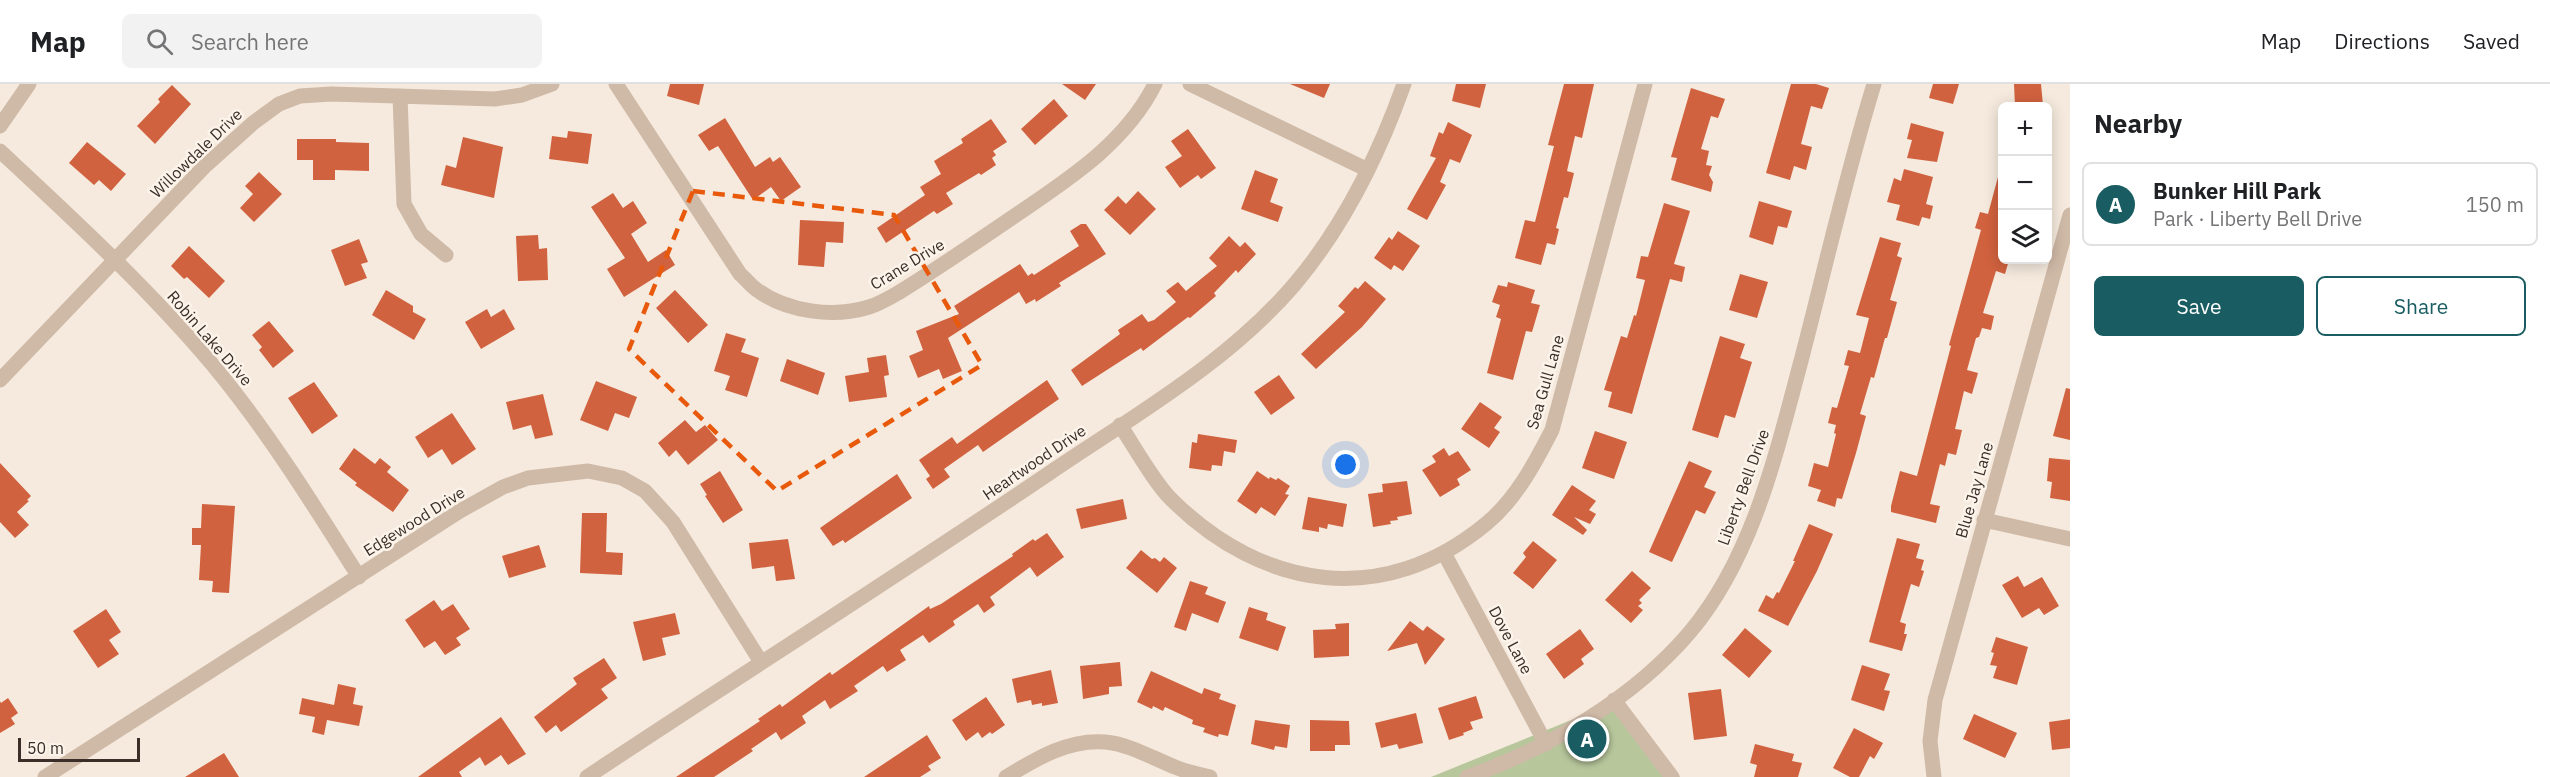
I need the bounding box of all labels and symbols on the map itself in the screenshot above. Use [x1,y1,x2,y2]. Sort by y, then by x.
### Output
street label: Willowdale Drive [146,104,246,202]
street label: Crane Drive [866,234,948,294]
street label: Robin Lake Drive [163,286,257,390]
street label: Sea Gull Lane [1522,332,1568,432]
street label: Heartwood Drive [978,420,1090,504]
street label: Liberty Bell Drive [1713,426,1773,548]
street label: Blue Jay Lane [1951,439,1997,540]
your location [1331,450,1360,479]
street label: Edgewood Drive [360,482,469,560]
street label: Dove Lane [1485,603,1537,678]
pin: A [1568,716,1606,762]
scale bar [18,735,140,762]

